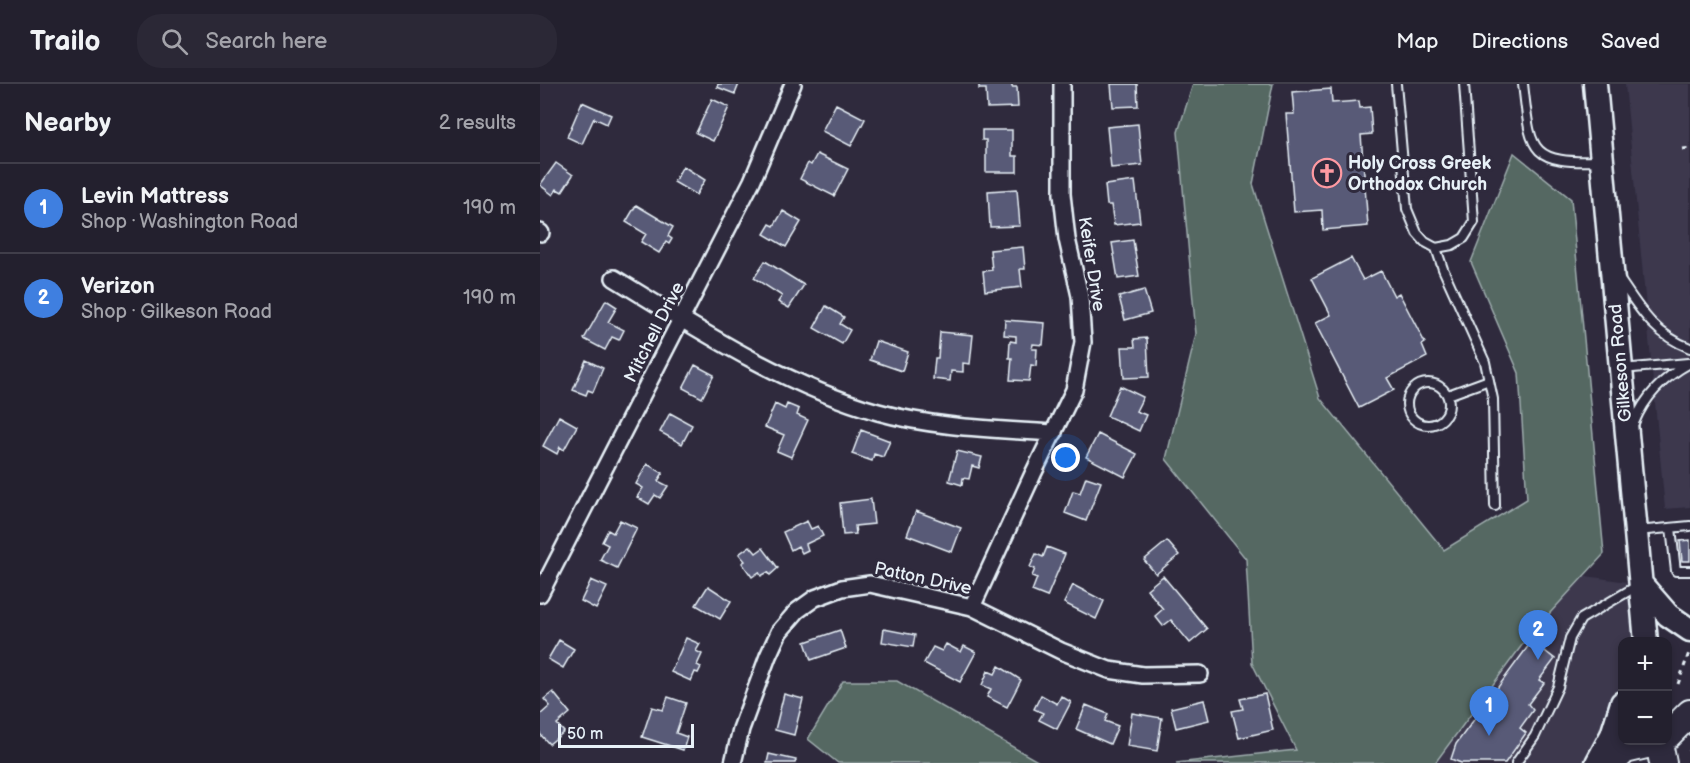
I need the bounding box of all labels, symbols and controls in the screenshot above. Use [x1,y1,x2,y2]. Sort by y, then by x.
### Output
search box [137,14,557,68]
text: Trailo [30,25,101,58]
icon: search [158,25,191,58]
text: Search here [206,28,327,55]
text: Map [1396,29,1439,54]
text: Directions [1472,29,1568,54]
text: Saved [1601,29,1660,54]
text: Nearby [24,108,111,139]
text: 2 results [439,111,516,135]
place label: Holy Cross Greek Orthodox Church [1348,153,1492,195]
church icon: Holy Cross Greek Orthodox Church [1311,157,1343,189]
text: Levin Mattress [81,183,229,210]
text: 1 [39,196,48,220]
text: 190 m [463,196,516,220]
text: Shop · Washington Road [81,210,298,234]
street label: Keifer Drive [1074,215,1109,313]
text: Verizon [81,273,155,300]
street label: Mitchell Drive [620,278,689,386]
text: 2 [38,286,49,310]
text: 190 m [463,286,516,310]
text: Shop · Gilkeson Road [81,300,272,324]
street label: Gilkeson Road [1605,303,1636,423]
your location [1051,443,1080,472]
street label: Patton Drive [872,558,974,599]
pin: 2 [1518,610,1558,660]
map controls [1618,637,1672,745]
button: + [1618,637,1672,691]
pin: 1 [1470,686,1508,736]
button: − [1618,691,1672,745]
scale bar [558,721,694,748]
text: 50 m [567,725,603,744]

